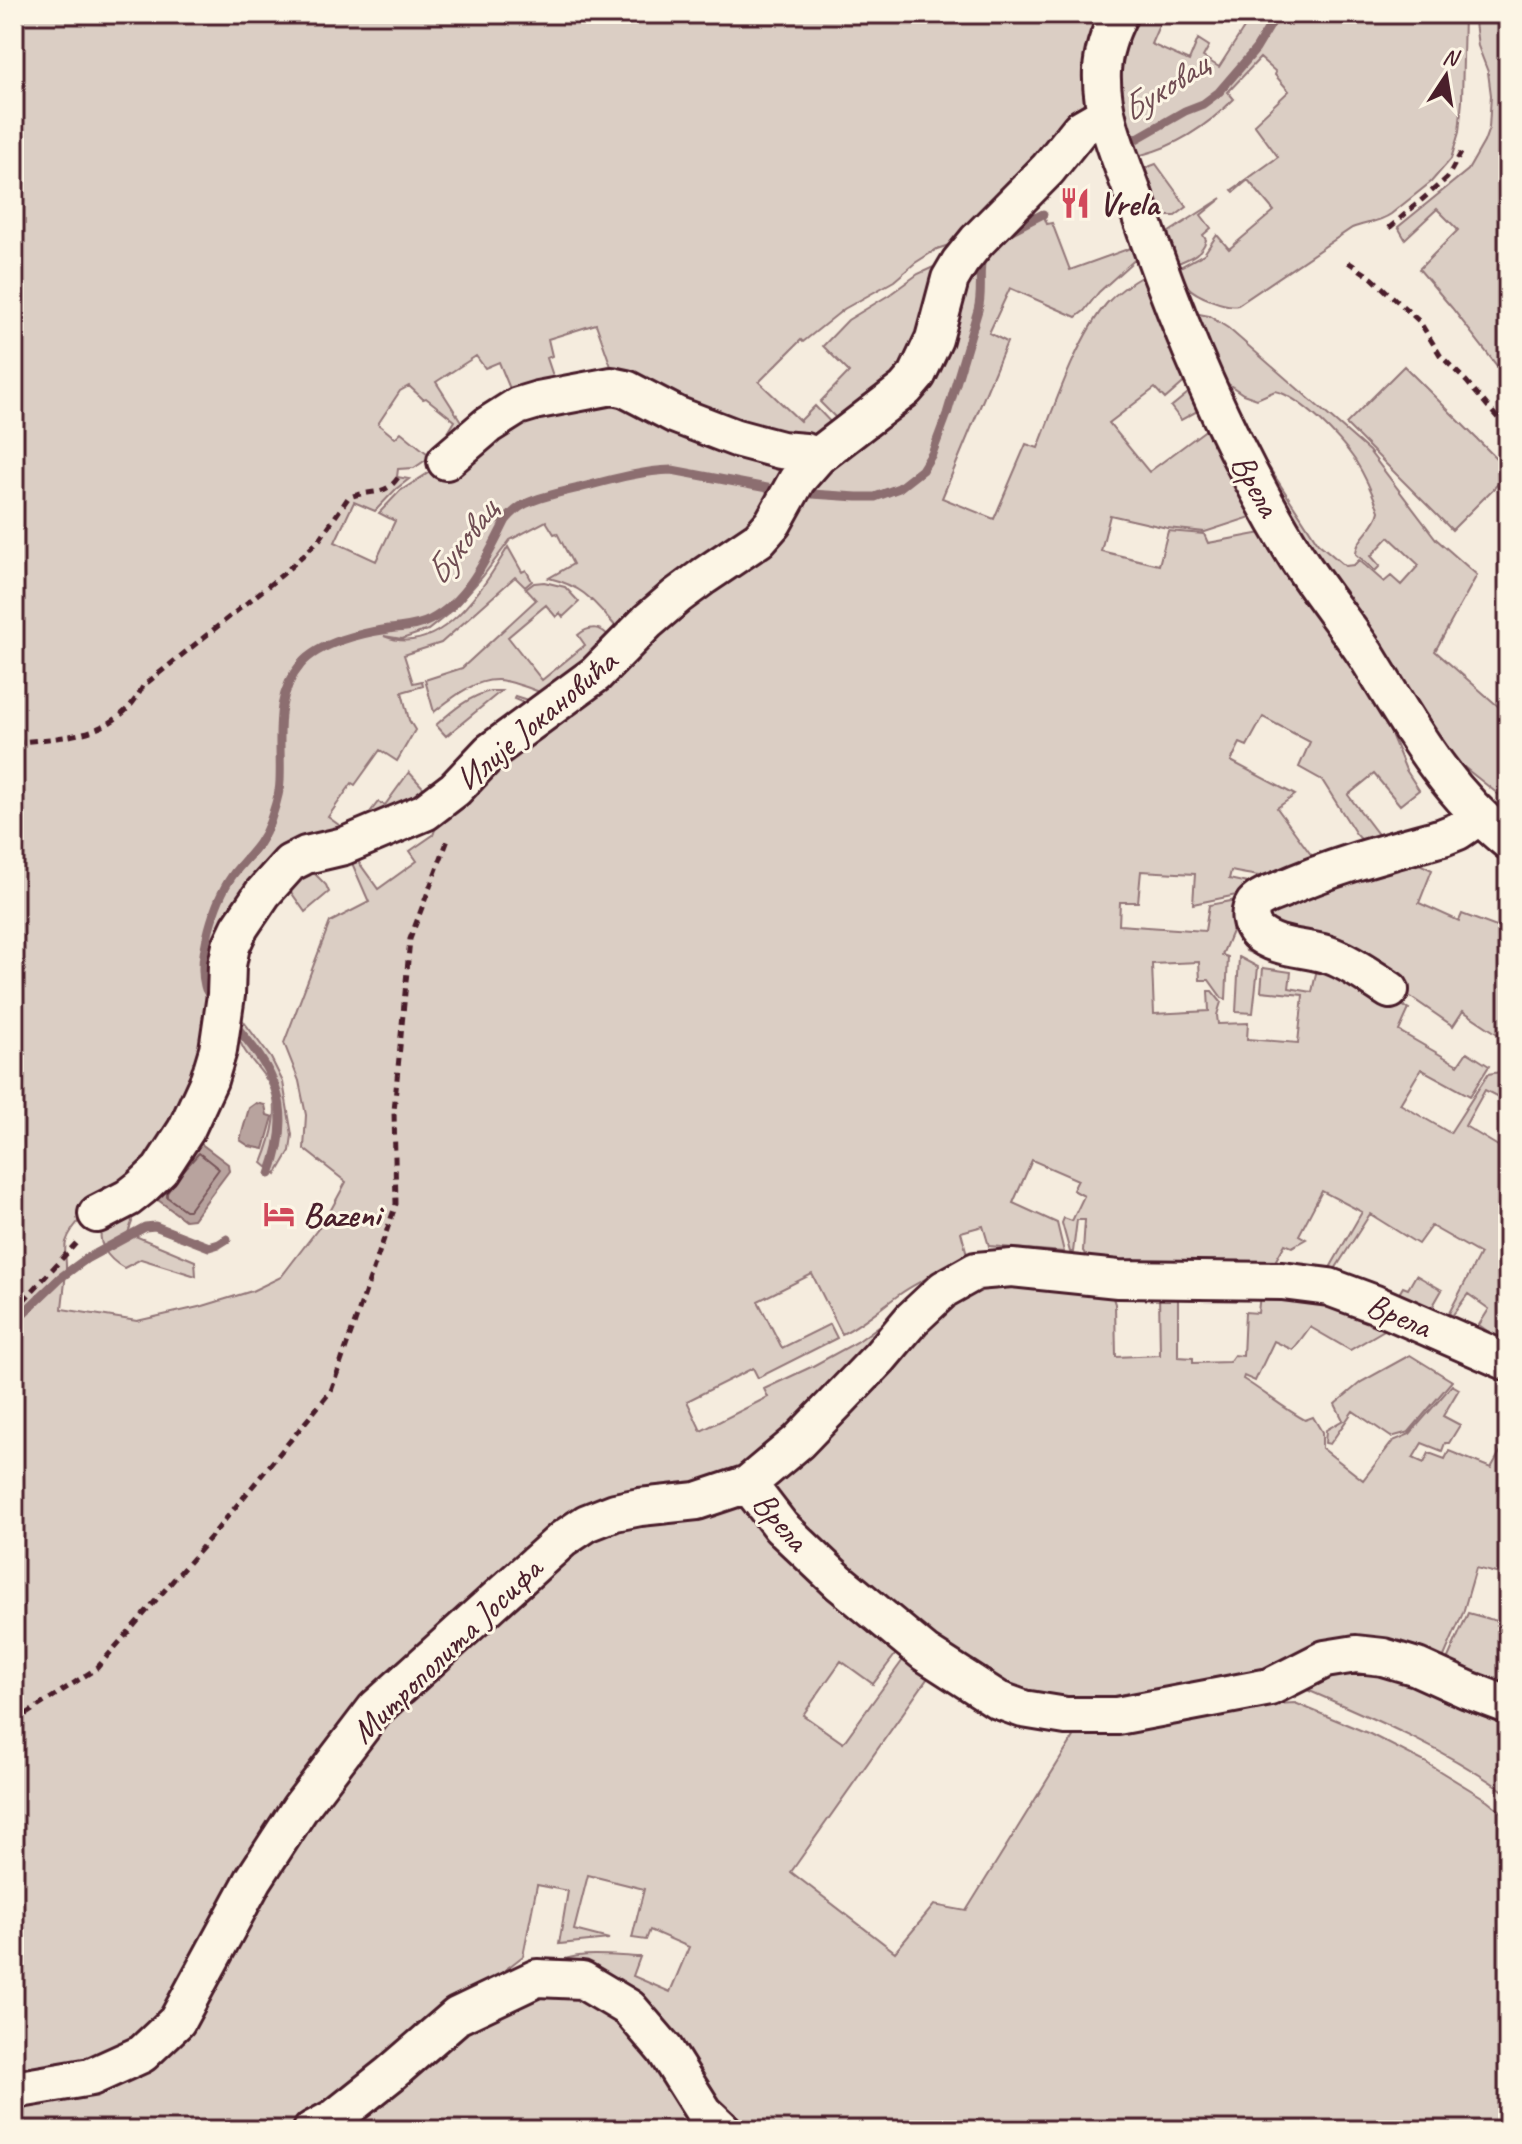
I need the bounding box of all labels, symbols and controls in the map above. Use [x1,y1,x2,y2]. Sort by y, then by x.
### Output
north arrow [1406,36,1486,116]
water label: Буковац [1111,40,1220,132]
text: N [1440,42,1463,73]
place label: Vrela [1099,182,1162,225]
restaurant icon: Vrela [1058,186,1092,220]
street label: Врела [1221,446,1292,526]
water label: Буковац [414,487,510,594]
street label: Илије Јокановића [447,639,627,800]
place label: Bazeni [303,1193,385,1236]
hotel icon: Bazeni [262,1197,296,1231]
street label: Врела [1361,1283,1440,1348]
street label: Врела [743,1482,820,1561]
street label: Митрополита Јосифа [341,1546,553,1752]

